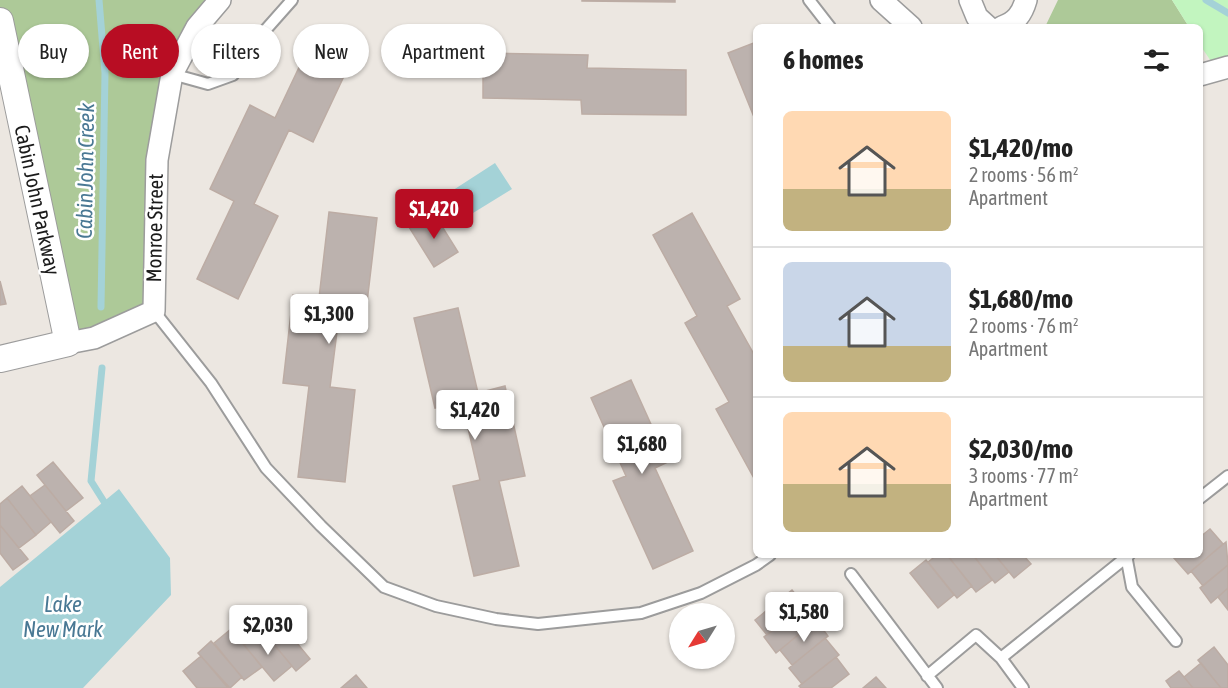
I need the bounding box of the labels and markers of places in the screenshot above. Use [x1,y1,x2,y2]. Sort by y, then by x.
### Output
pin: $1,420 [385,189,483,240]
pin: $1,300 [280,294,378,345]
pin: $1,420 [426,390,524,441]
pin: $1,680 [593,424,691,475]
pin: $1,580 [755,592,853,643]
pin: $2,030 [219,605,317,656]

